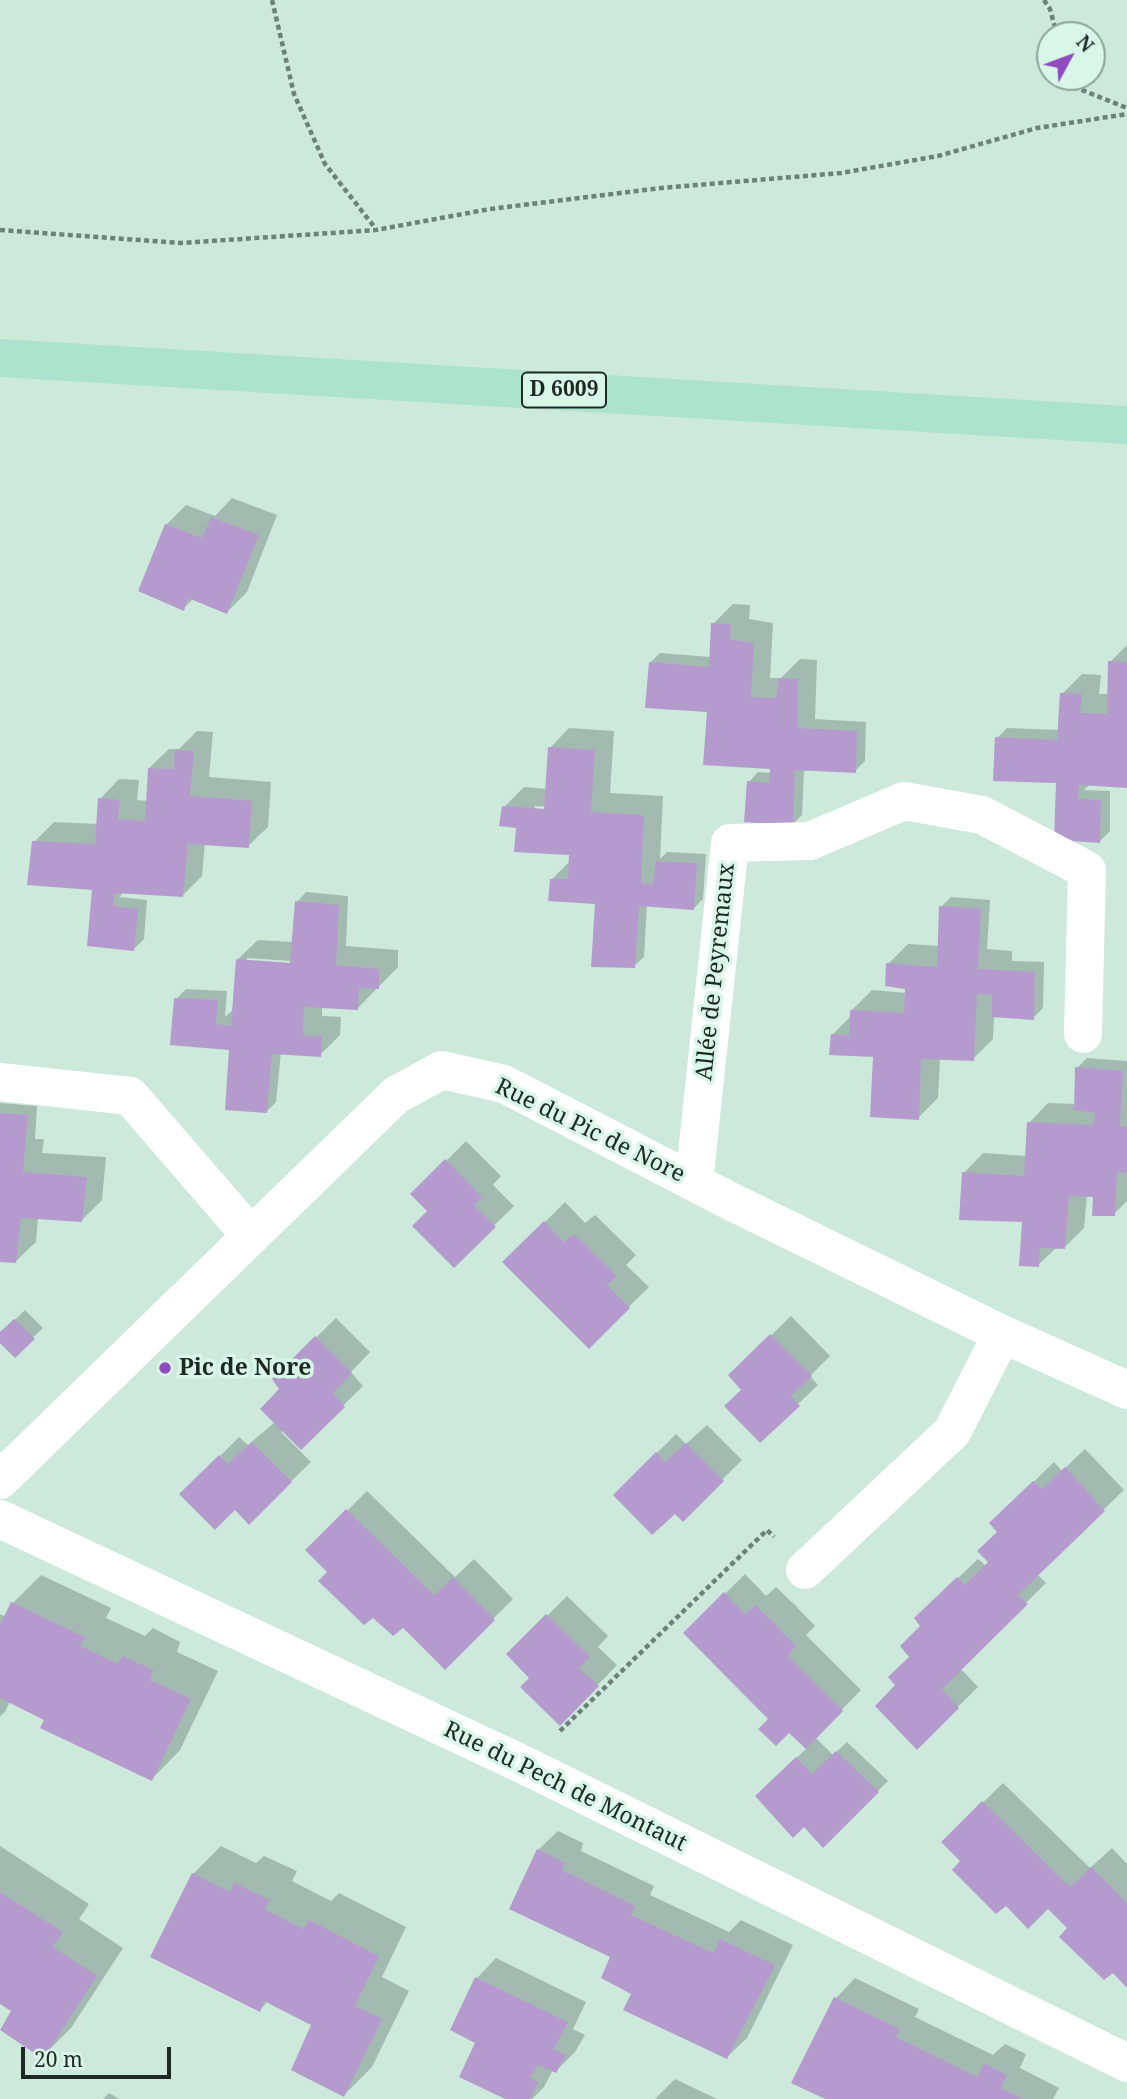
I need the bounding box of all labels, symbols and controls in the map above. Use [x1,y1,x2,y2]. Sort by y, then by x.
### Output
north arrow [1036,21,1106,91]
text: N [1071,29,1100,58]
road number: D 6009 [522,372,606,408]
street label: Allée de Peyremaux [691,862,741,1082]
street label: Rue du Pic de Nore [491,1073,689,1189]
place label: Pic de Nore [179,1354,311,1382]
marker: Pic de Nore [157,1360,173,1376]
street label: Rue du Pech de Montaut [439,1716,691,1858]
scale bar [24,2032,175,2076]
text: 20 m [34,2045,83,2073]

